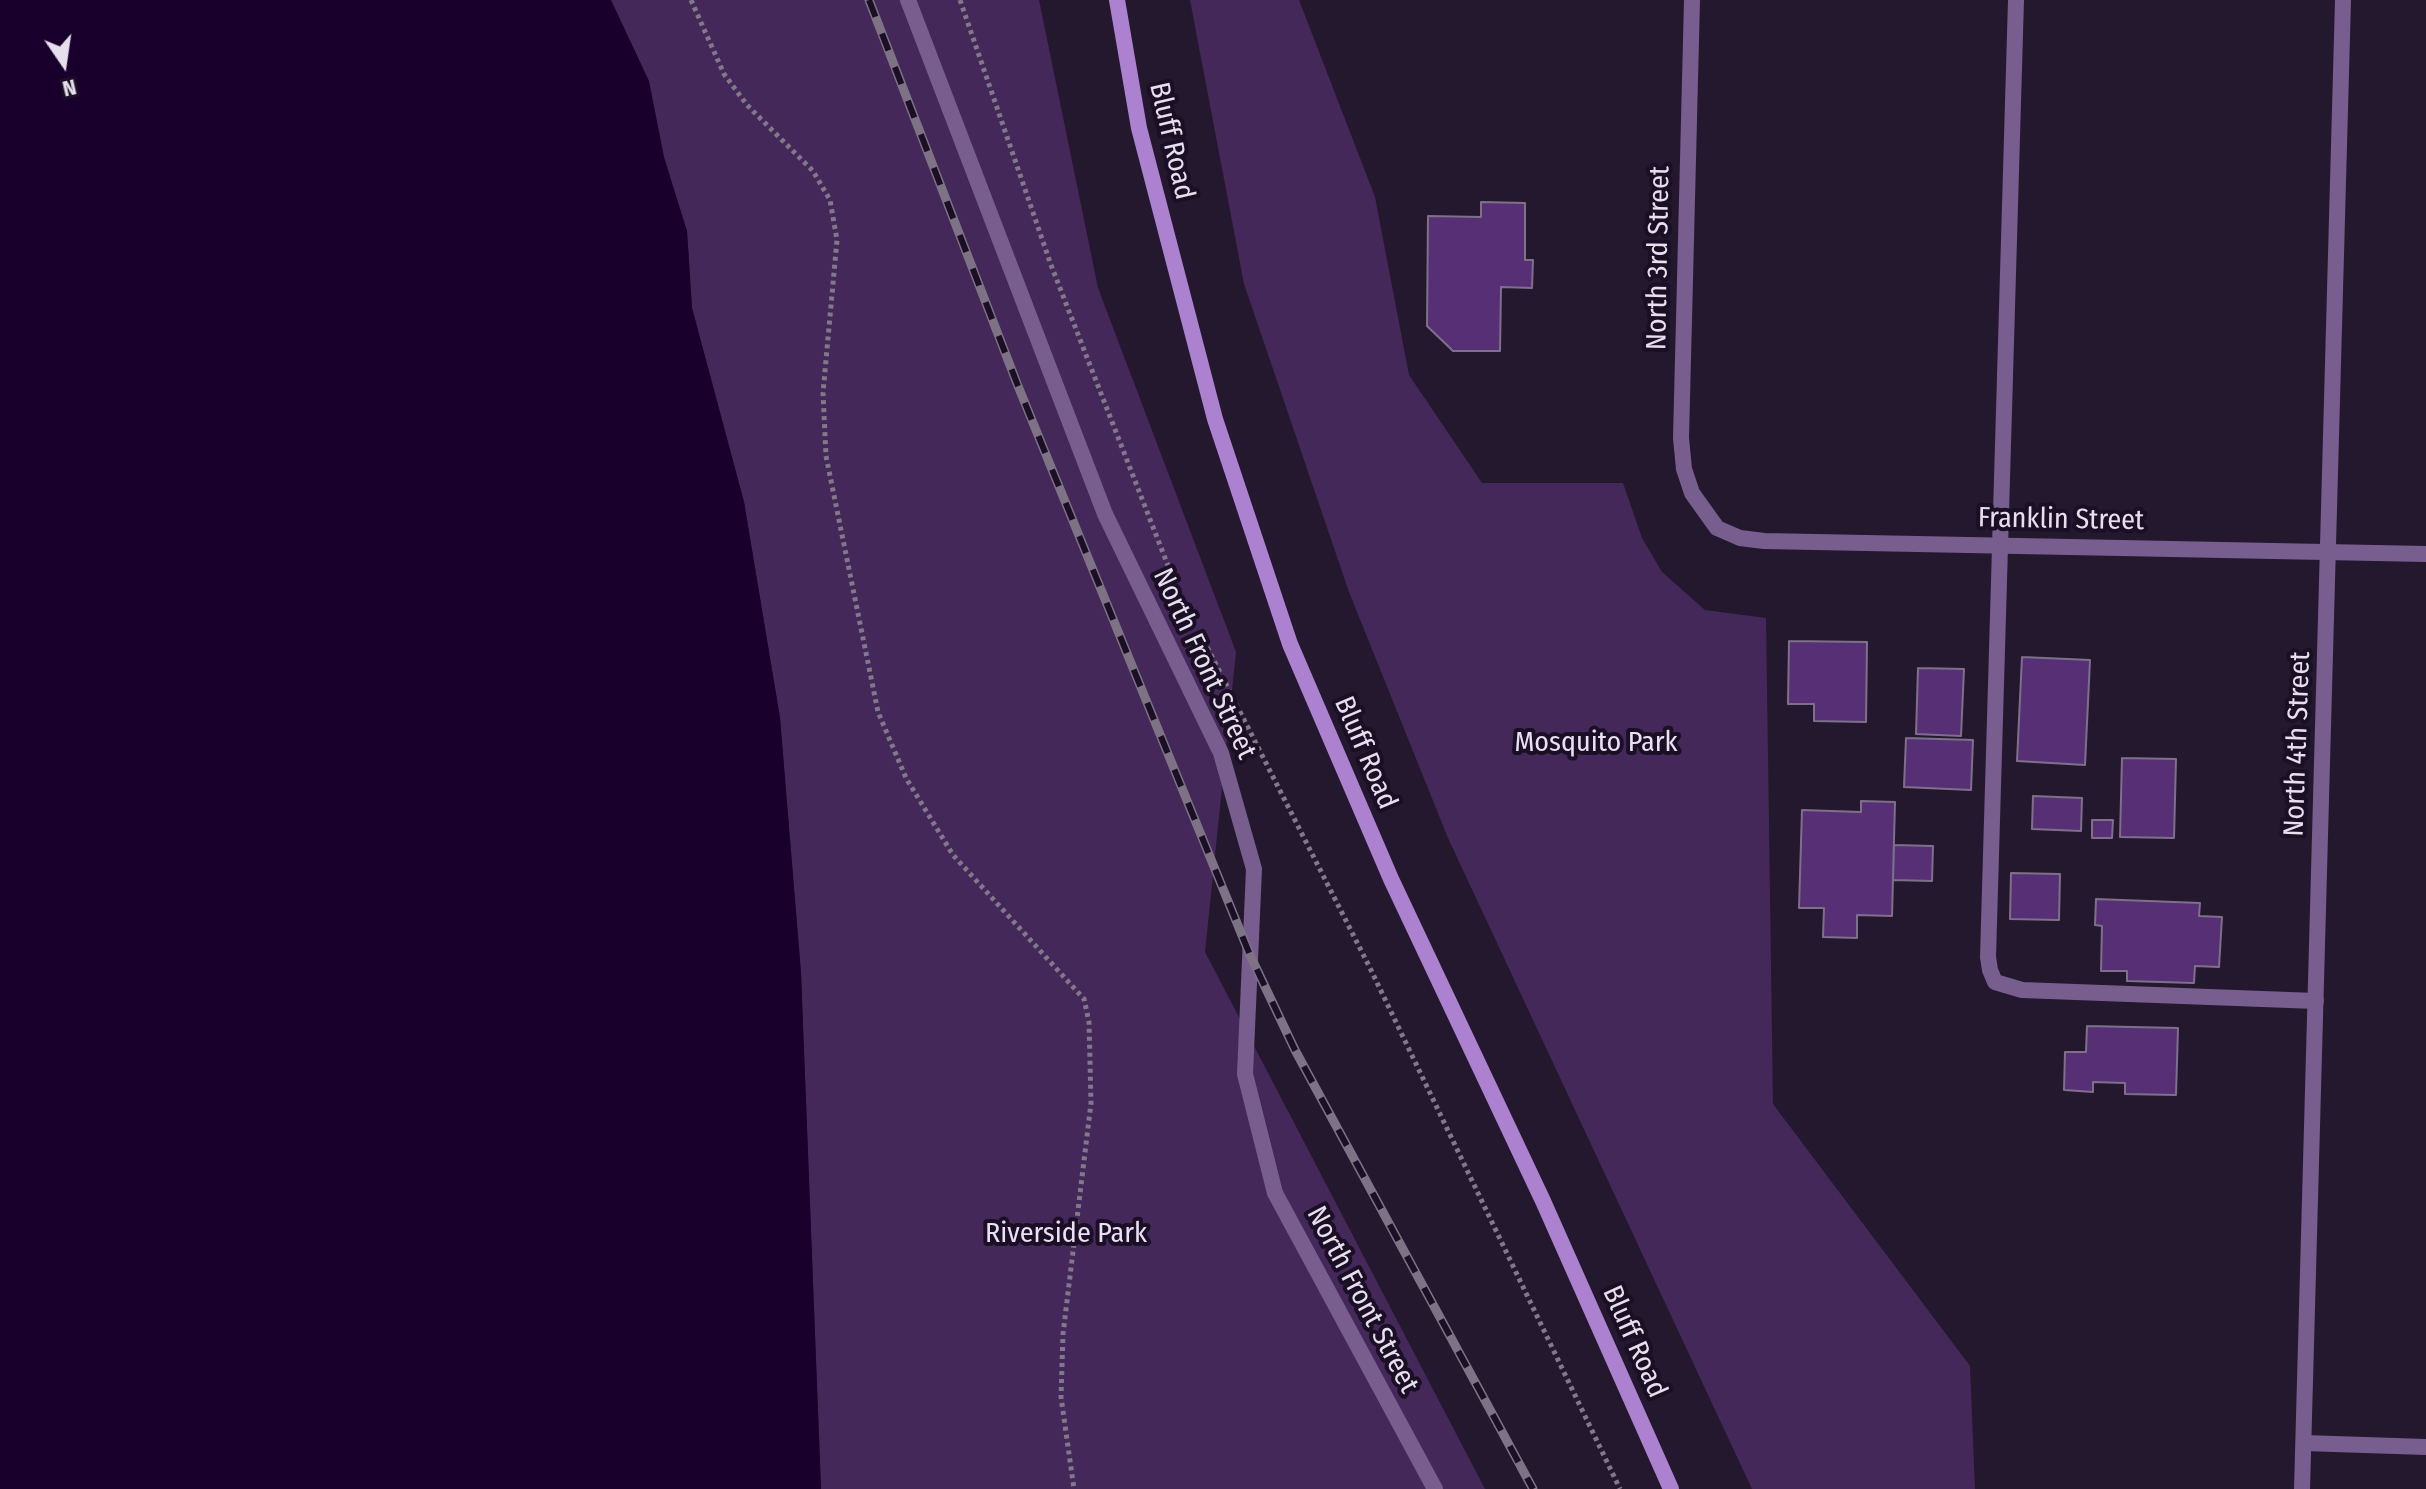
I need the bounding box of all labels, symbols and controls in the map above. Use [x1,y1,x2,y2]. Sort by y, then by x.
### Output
north arrow [24,24,104,104]
text: N [60,73,79,103]
street label: Bluff Road [1141,79,1201,203]
street label: North 3rd Street [1641,166,1677,350]
street label: Franklin Street [1978,502,2144,538]
street label: North Front Street [1145,563,1263,765]
street label: North 4th Street [2278,651,2318,837]
street label: Bluff Road [1326,692,1404,814]
park label: Mosquito Park [1514,726,1678,760]
street label: North Front Street [1299,1201,1425,1399]
park label: Riverside Park [985,1217,1147,1251]
street label: Bluff Road [1594,1281,1674,1403]

